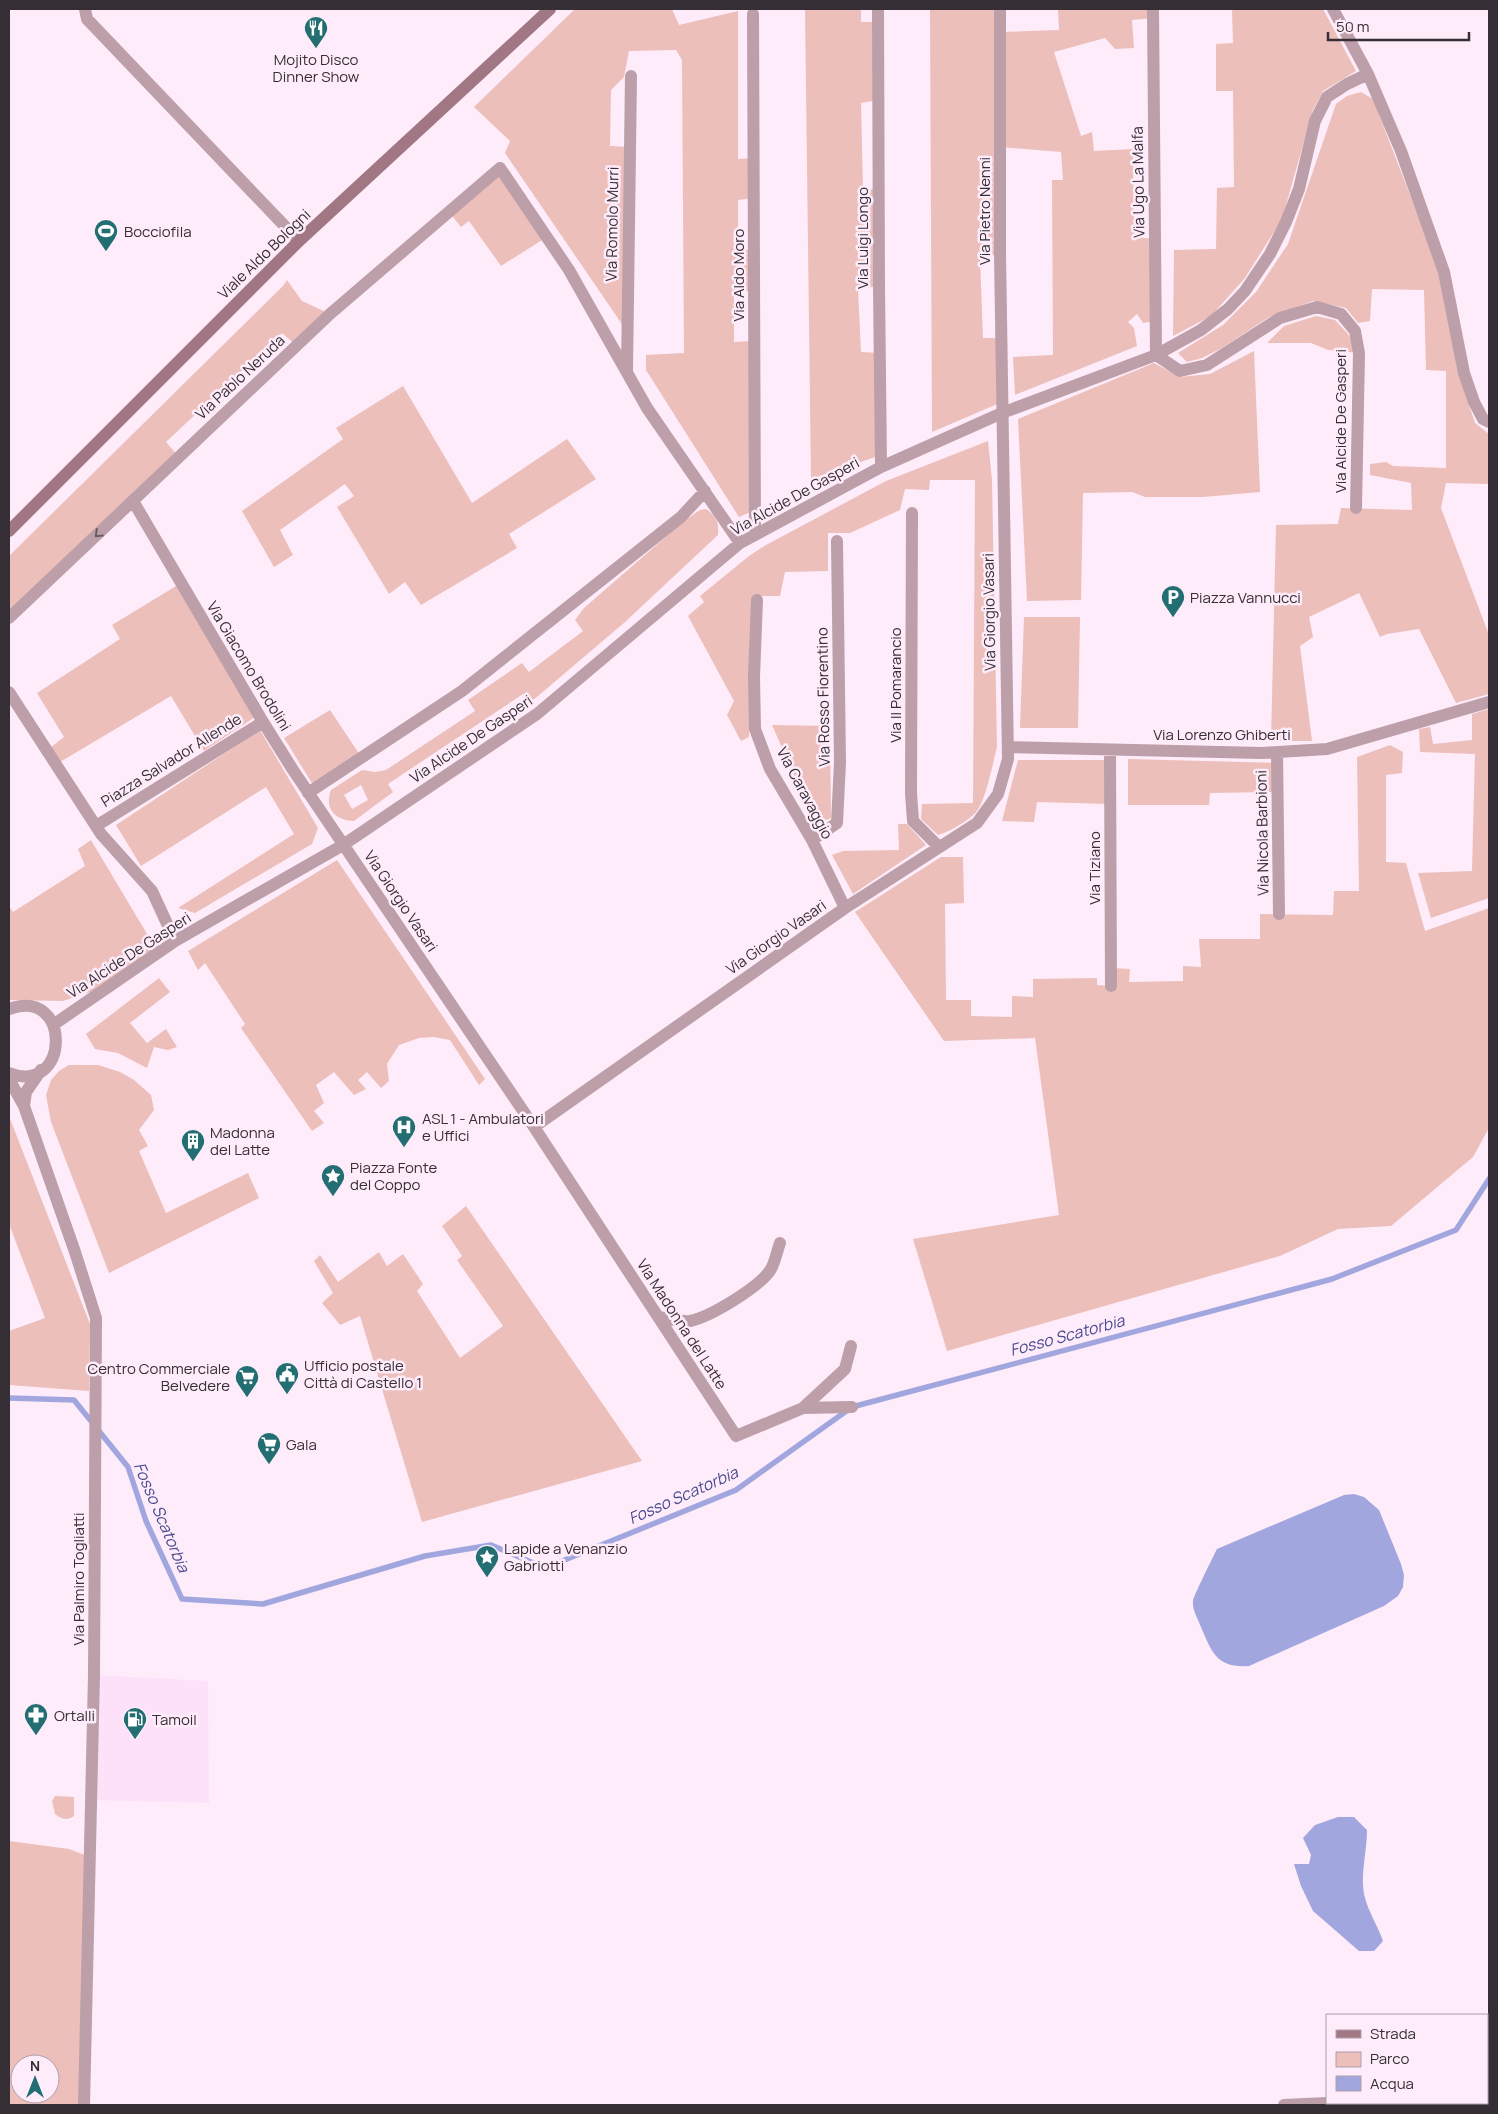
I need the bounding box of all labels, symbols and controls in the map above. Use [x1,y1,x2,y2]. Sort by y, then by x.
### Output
scale bar [1328,10,1469,42]
restaurant icon: Mojito Disco Dinner Show [303,15,329,49]
text: 50 m [1336,16,1370,37]
place label: Mojito Disco Dinner Show [273,49,360,87]
street label: Via Ugo La Malfa [1127,126,1149,238]
street label: Via Pietro Nenni [974,157,995,265]
street label: Via Romolo Murri [601,166,623,282]
street label: Via Luigi Longo [852,187,873,289]
street label: Viale Aldo Bologni [213,204,315,304]
sports icon: Bocciofila [93,218,119,252]
place label: Bocciofila [124,221,191,242]
street label: Via Aldo Moro [728,228,749,321]
street label: Via Pablo Neruda [191,330,289,424]
street label: Via Alcide De Gasperi [1330,349,1351,493]
street label: Via Alcide De Gasperi [727,452,863,540]
one-way arrow [94,528,103,537]
street label: Via Giorgio Vasari [977,553,1001,671]
parking icon: Piazza Vannucci [1160,584,1186,618]
place label: Piazza Vannucci [1190,587,1301,608]
street label: Via Giacomo Brodolini [202,597,296,735]
street label: Via Rosso Fiorentino [811,627,835,767]
street label: Via Il Pomarancio [885,627,906,743]
street label: Via Alcide De Gasperi [405,690,537,788]
street label: Piazza Salvador Allende [97,708,245,812]
street label: Via Lorenzo Ghiberti [1153,724,1291,745]
street label: Via Caravaggio [772,743,838,843]
street label: Via Nicola Barbioni [1250,770,1274,896]
street label: Via Tiziano [1084,831,1105,905]
street label: Via Giorgio Vasari [359,846,443,956]
street label: Via Giorgio Vasari [722,895,830,979]
street label: Via Alcide De Gasperi [63,907,195,1003]
place label: ASL 1 - Ambulatori e Uffici [422,1108,544,1146]
hospital icon: ASL 1 - Ambulatori e Uffici [391,1114,417,1148]
place label: Madonna del Latte [210,1122,275,1160]
building icon: Madonna del Latte [180,1128,206,1162]
place label: Piazza Fonte del Coppo [350,1157,437,1195]
place icon: Piazza Fonte del Coppo [320,1163,346,1197]
street label: Via Madonna del Latte [632,1255,732,1393]
water label: Fosso Scatorbia [1007,1309,1128,1361]
place label: Ufficio postale Città di Castello 1 [304,1355,422,1393]
place label: Centro Commerciale Belvedere [87,1358,230,1396]
public building icon: Ufficio postale Città di Castello 1 [274,1361,300,1395]
supermarket icon: Centro Commerciale Belvedere [234,1364,260,1398]
supermarket icon: Gala [256,1431,282,1465]
place label: Gala [286,1434,317,1455]
water label: Fosso Scatorbia [129,1459,196,1576]
water label: Fosso Scatorbia [625,1461,742,1529]
street label: Via Palmiro Togliatti [68,1513,89,1645]
place label: Lapide a Venanzio Gabriotti [504,1538,628,1576]
place icon: Lapide a Venanzio Gabriotti [474,1544,500,1578]
pharmacy icon: Ortalli [23,1702,49,1736]
place label: Ortalli [54,1705,95,1726]
fuel station icon: Tamoil [122,1706,148,1740]
place label: Tamoil [152,1709,197,1730]
legend [1326,2014,1488,2104]
text: Strada [1370,2023,1416,2044]
text: Parco [1370,2048,1409,2069]
north arrow [10,2054,60,2104]
text: N [30,2056,40,2075]
text: Acqua [1370,2073,1414,2094]

